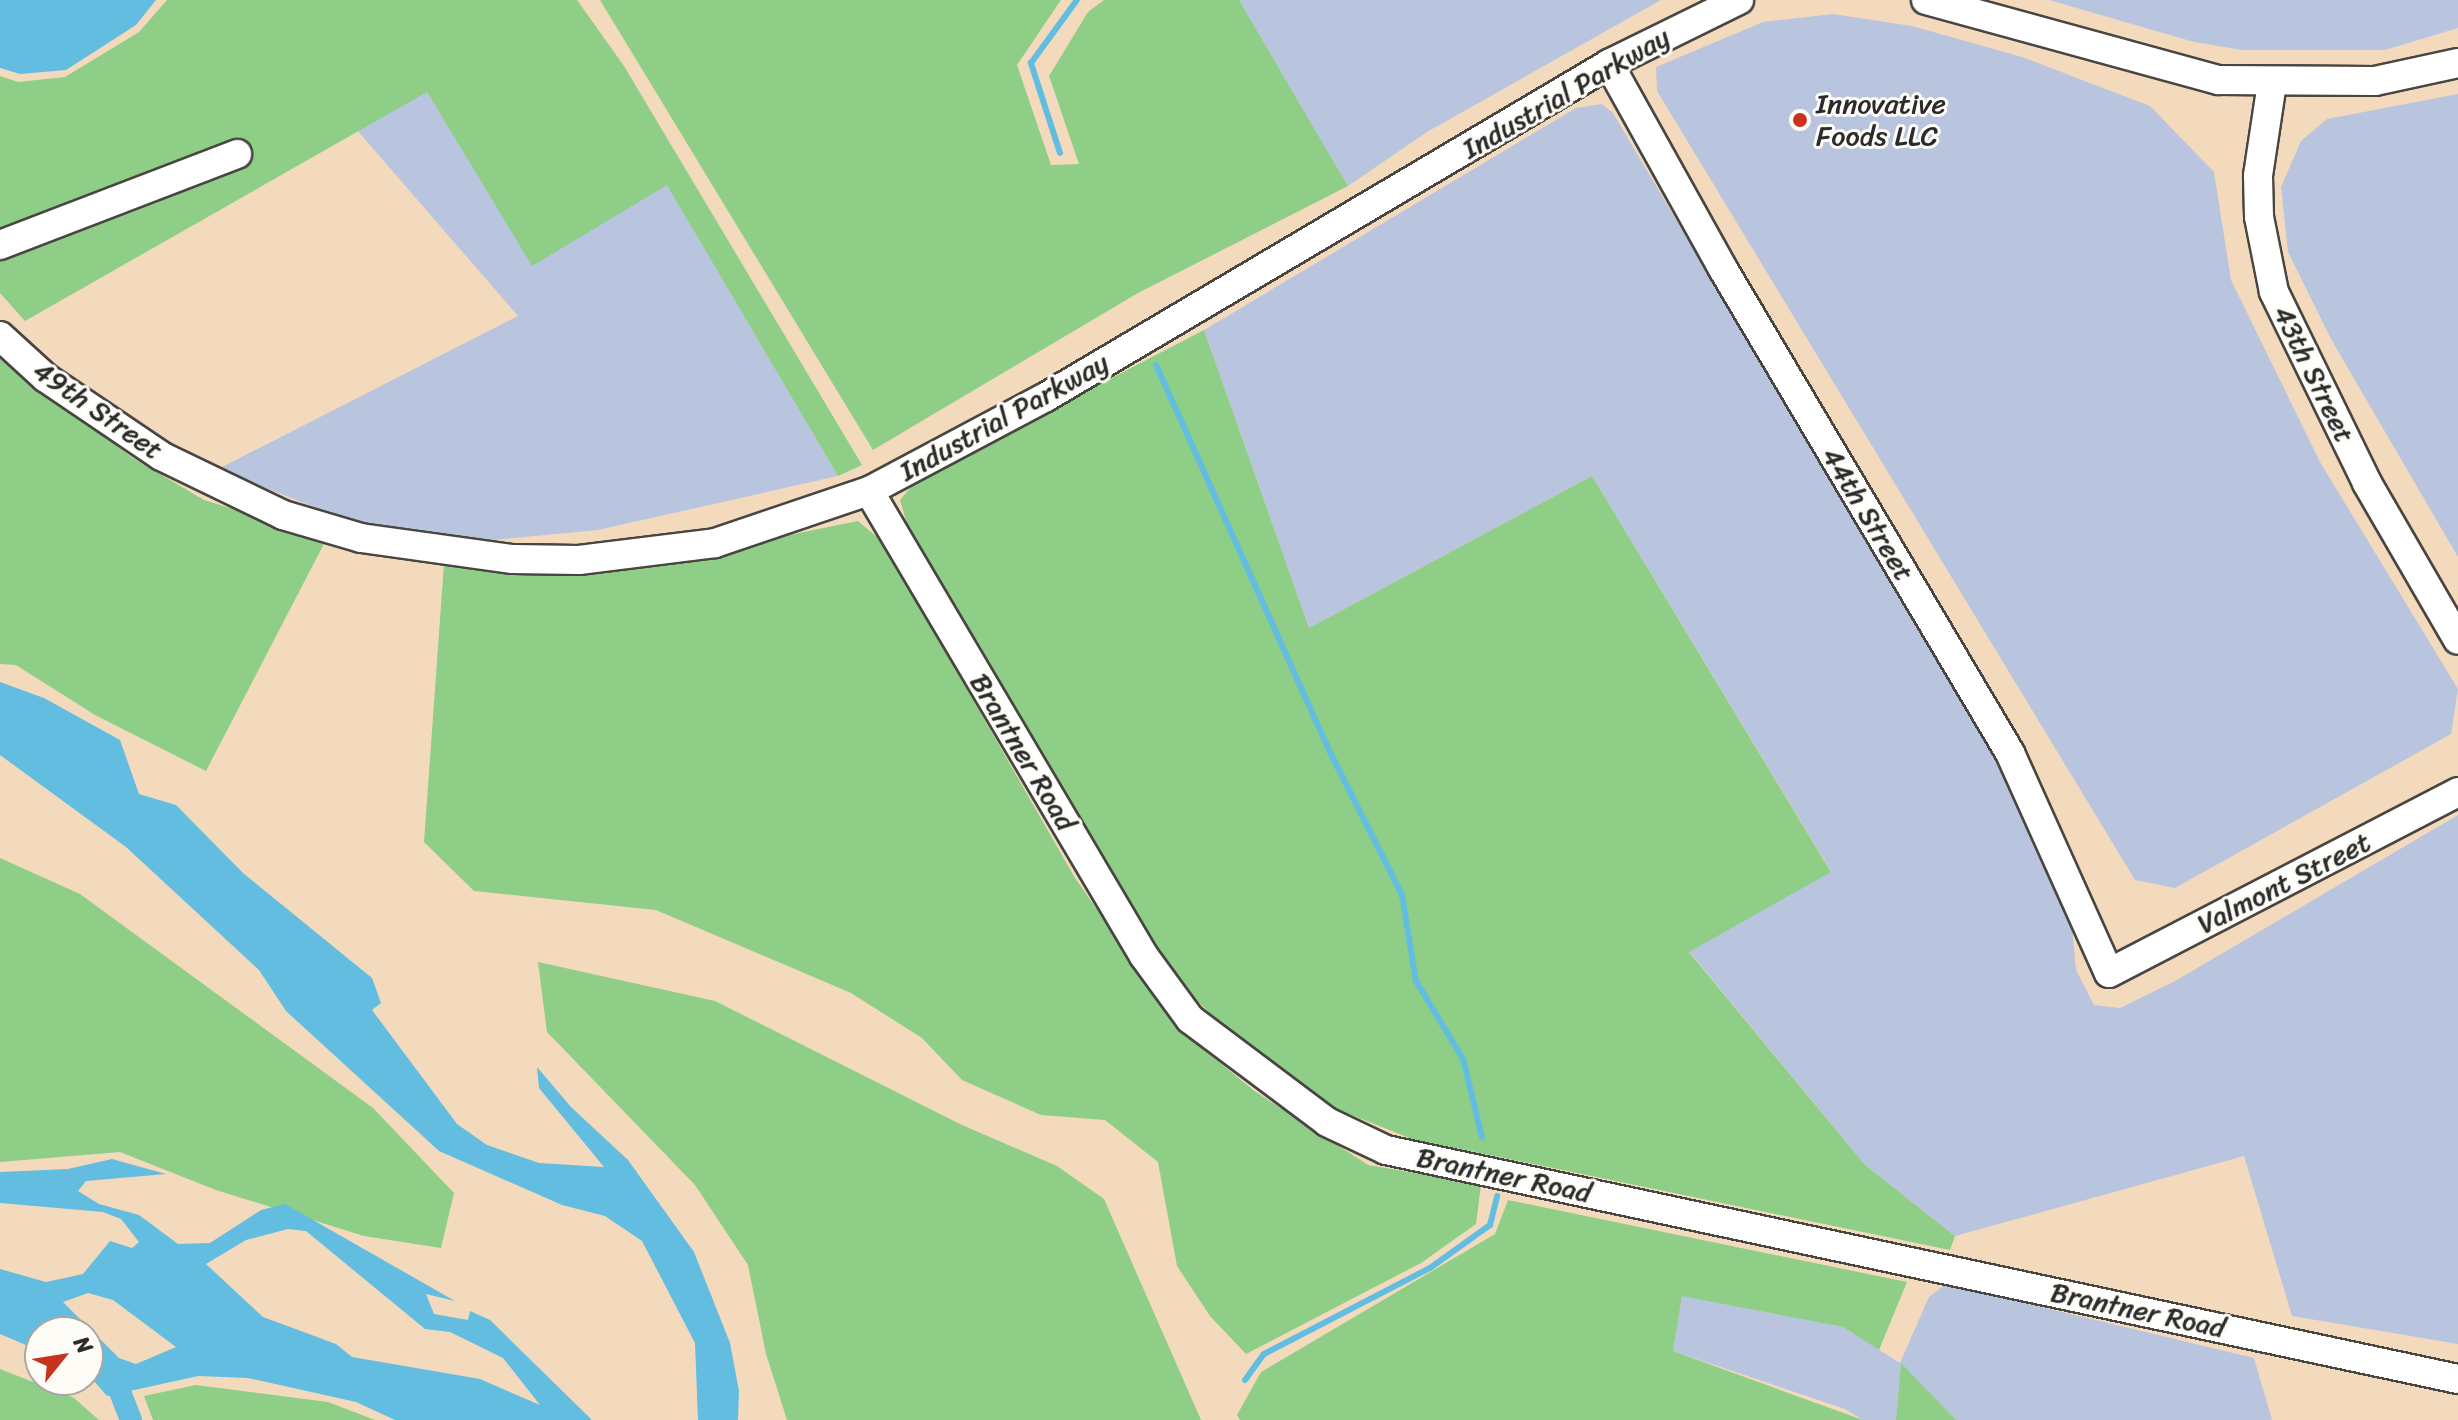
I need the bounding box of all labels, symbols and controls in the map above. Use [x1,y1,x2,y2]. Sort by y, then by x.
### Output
street label: Industrial Parkway [1456,20,1676,166]
place label: Innovative Foods LLC [1816,87,1946,153]
marker: Innovative Foods LLC [1791,111,1809,129]
street label: 43th Street [2266,300,2362,448]
street label: Industrial Parkway [894,346,1114,488]
street label: 49th Street [27,353,169,467]
street label: 44th Street [1815,441,1921,587]
street label: Brantner Road [963,667,1083,837]
street label: Valmont Street [2192,825,2376,941]
street label: Brantner Road [1414,1140,1594,1210]
street label: Brantner Road [2048,1275,2228,1345]
north arrow [24,1316,104,1396]
text: N [63,1328,104,1361]

